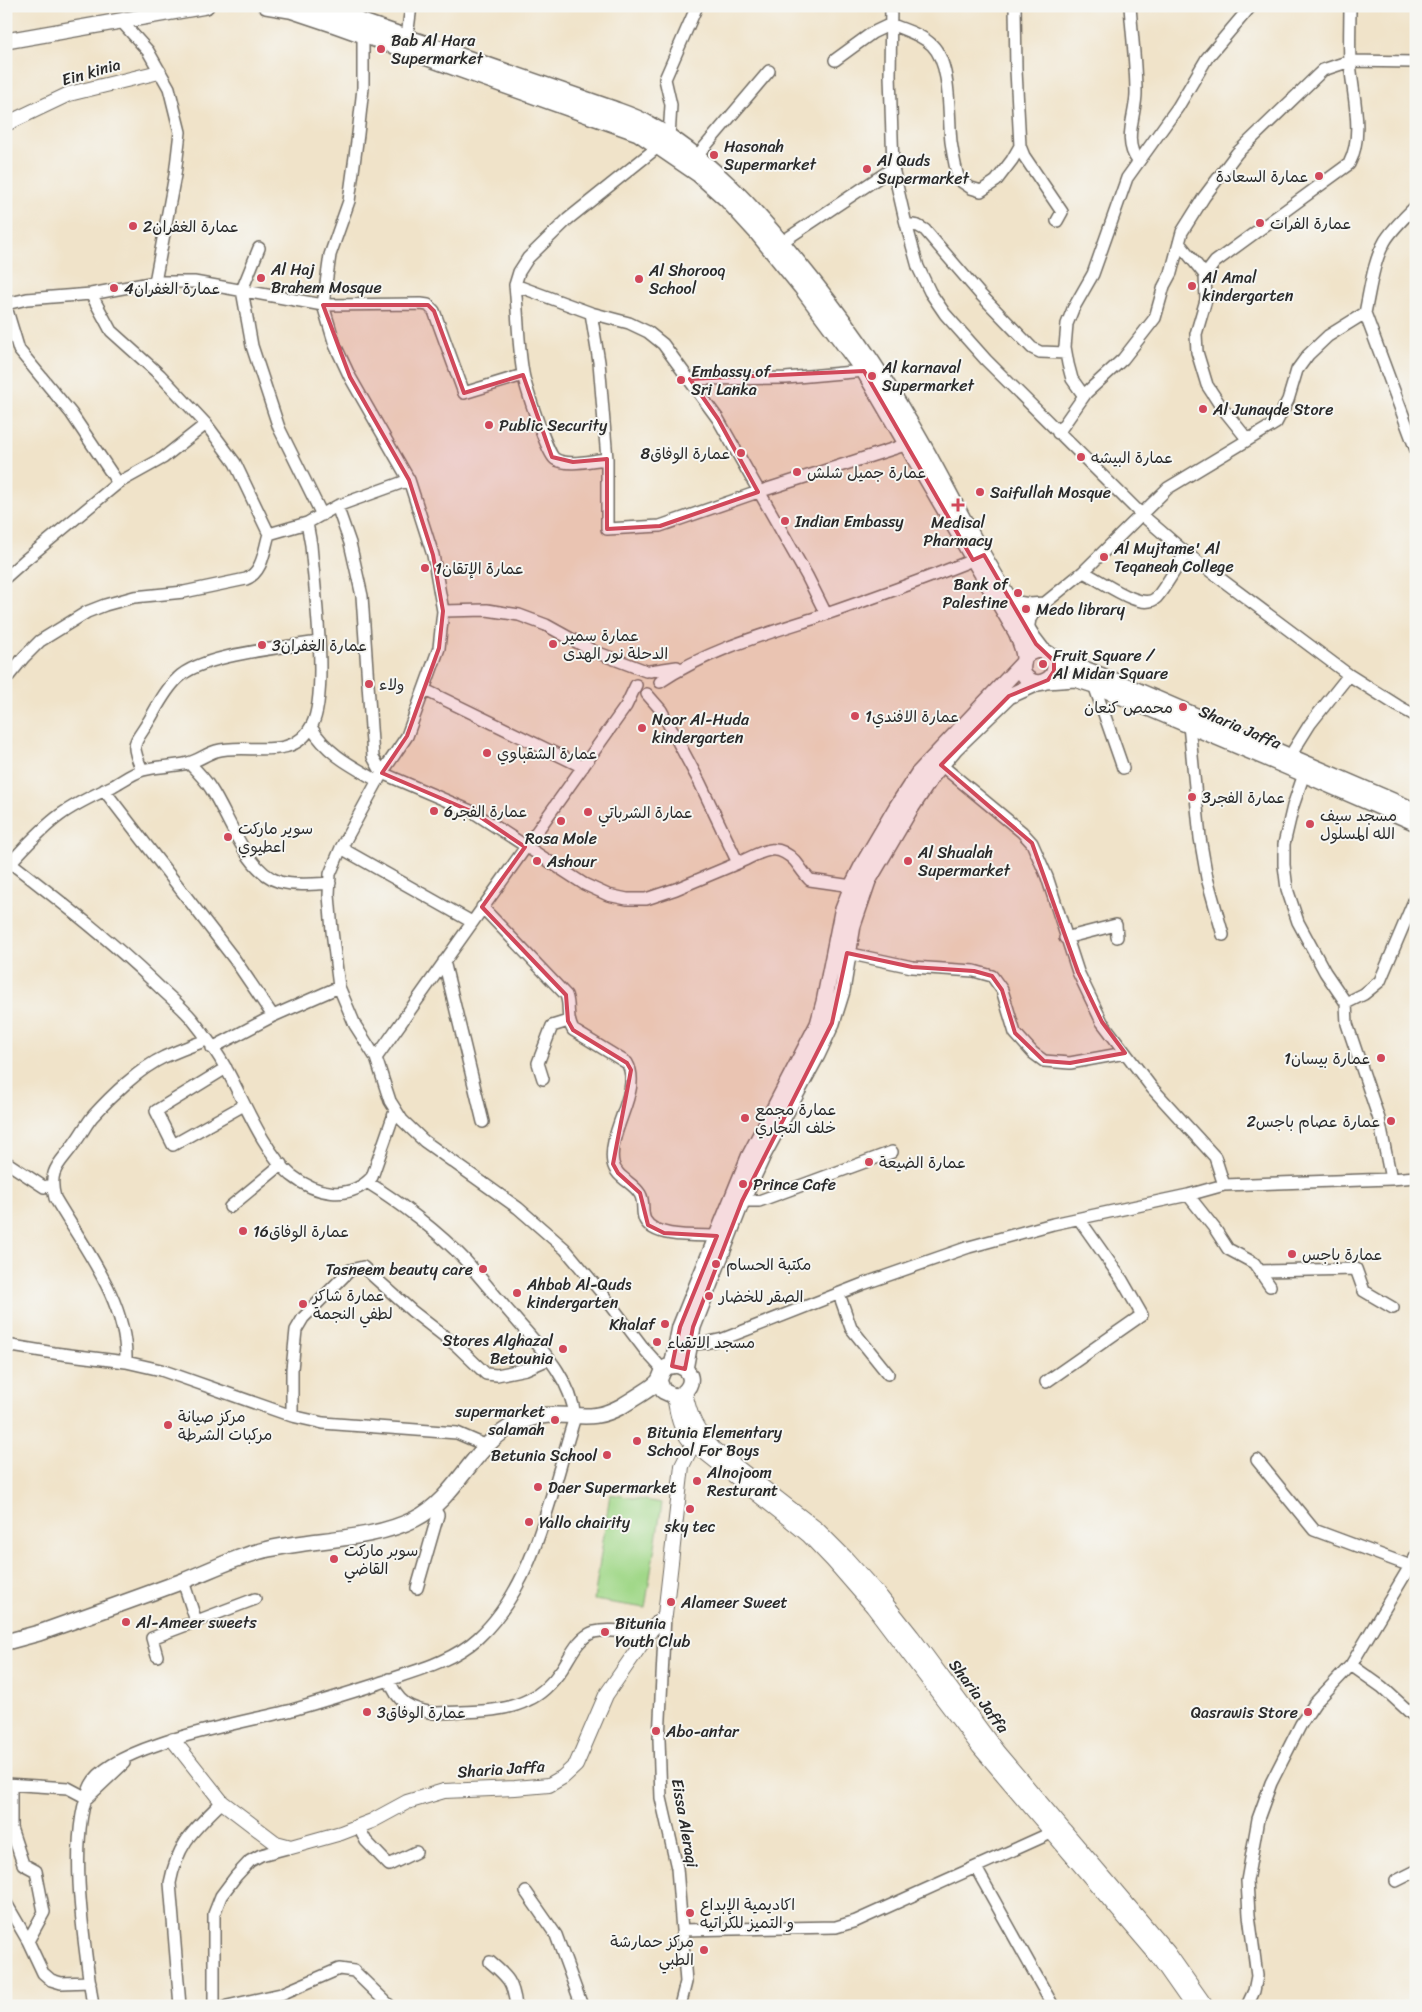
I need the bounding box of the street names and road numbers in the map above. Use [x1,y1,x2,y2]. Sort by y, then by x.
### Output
street label: Ein kinia [58,50,124,94]
street label: Sharia Jaffa [1194,697,1287,758]
street label: Sharia Jaffa [941,1652,1017,1740]
street label: Sharia Jaffa [456,1751,547,1787]
street label: Eissa Aleraqi [663,1776,707,1870]

